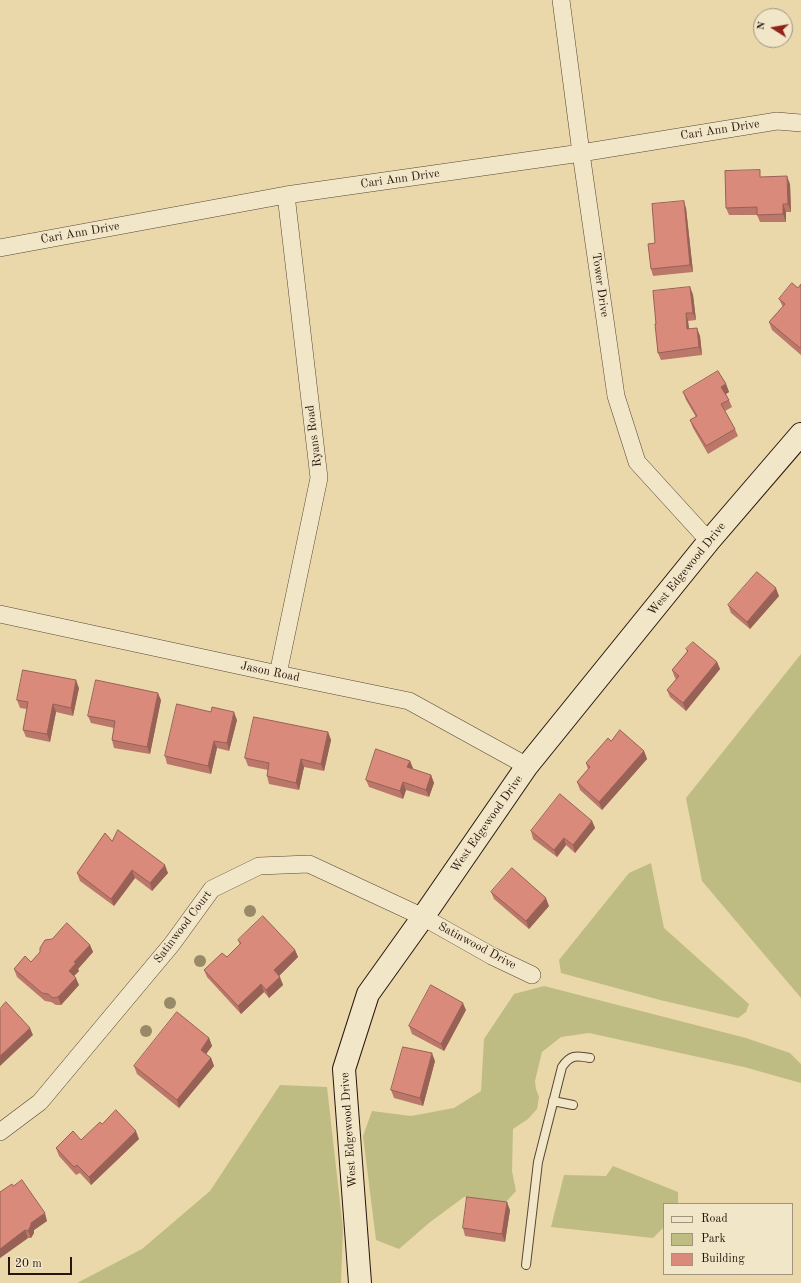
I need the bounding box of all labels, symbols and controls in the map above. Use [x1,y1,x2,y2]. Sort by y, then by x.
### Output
north arrow [753,8,793,48]
text: N [756,21,768,31]
street label: Cari Ann Drive [679,117,761,143]
street label: Cari Ann Drive [359,166,441,192]
street label: Cari Ann Drive [39,219,121,247]
street label: Tower Drive [588,252,612,318]
street label: Ryans Road [303,404,325,468]
street label: West Edgewood Drive [645,520,729,618]
street label: Jason Road [239,659,301,685]
street label: West Edgewood Drive [448,773,526,875]
street label: Satinwood Court [151,888,215,966]
street label: Satinwood Drive [435,919,519,973]
street label: West Edgewood Drive [338,1072,360,1188]
legend [663,1203,793,1275]
text: Road [701,1213,728,1225]
text: Park [701,1233,726,1245]
scale bar [10,1249,74,1275]
text: Building [701,1253,745,1265]
text: 20 m [15,1258,42,1270]

